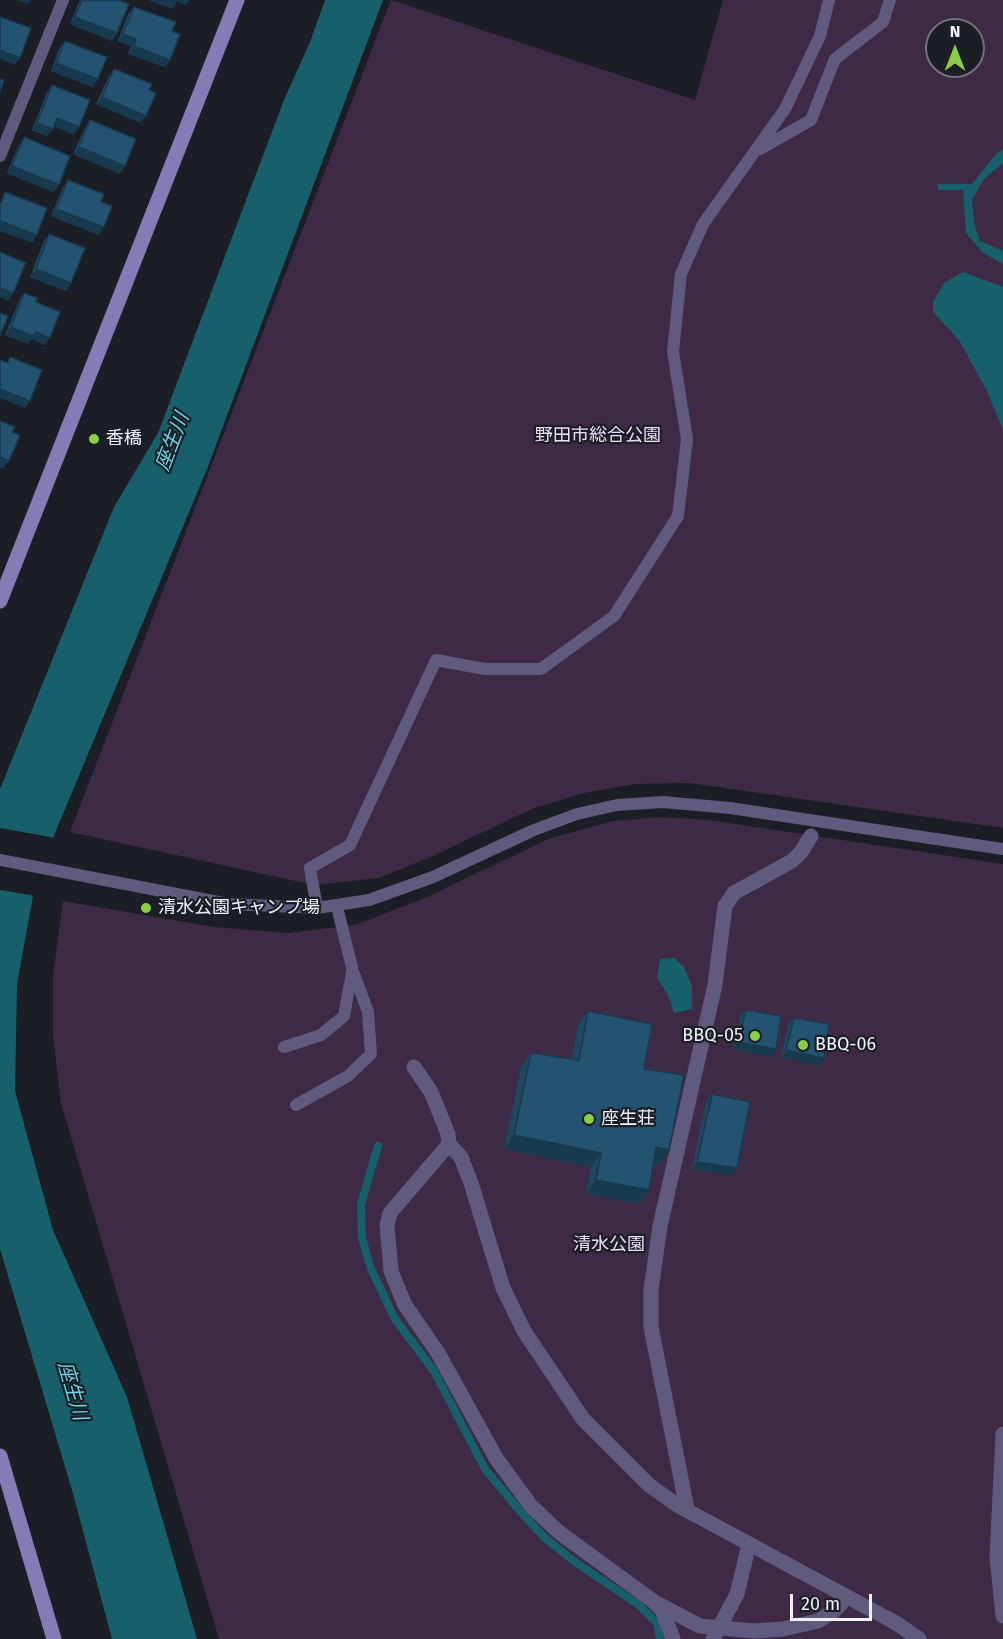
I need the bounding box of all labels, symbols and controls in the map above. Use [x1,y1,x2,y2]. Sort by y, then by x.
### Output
north arrow [925,18,985,78]
text: N [950,22,960,41]
water label: 座生川 [151,410,195,474]
park label: 野田市総合公園 [535,425,661,447]
place label: 香橋 [106,428,142,450]
marker: 香橋 [87,432,101,446]
place label: 清水公園キャンプ場 [158,897,320,919]
marker: 清水公園キャンプ場 [139,901,153,915]
place label: BBQ-05 [682,1025,743,1047]
marker: BBQ-05 [748,1029,762,1043]
place label: BBQ-06 [815,1034,876,1056]
marker: BBQ-06 [796,1038,810,1052]
place label: 座生荘 [601,1108,655,1130]
marker: 座生荘 [582,1112,596,1126]
park label: 清水公園 [573,1234,645,1256]
water label: 座生川 [52,1359,92,1423]
scale bar [793,1582,876,1620]
text: 20 m [801,1593,840,1615]

